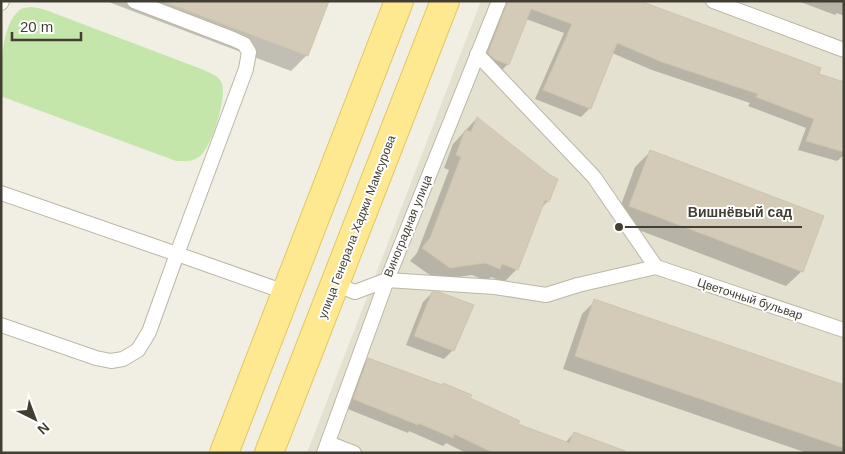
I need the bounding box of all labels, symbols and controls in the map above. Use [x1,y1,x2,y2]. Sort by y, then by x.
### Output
scale bar [12,10,81,42]
text: 20 m [20,18,53,35]
street label: улица Генерала Хаджи Мамсурова [315,133,399,321]
street label: Виноградная улица [381,173,435,279]
callout: Вишнёвый сад [678,198,802,227]
text: Вишнёвый сад [688,204,792,220]
street label: Цветочный бульвар [696,275,805,323]
north arrow [10,394,60,444]
text: N [35,419,53,438]

